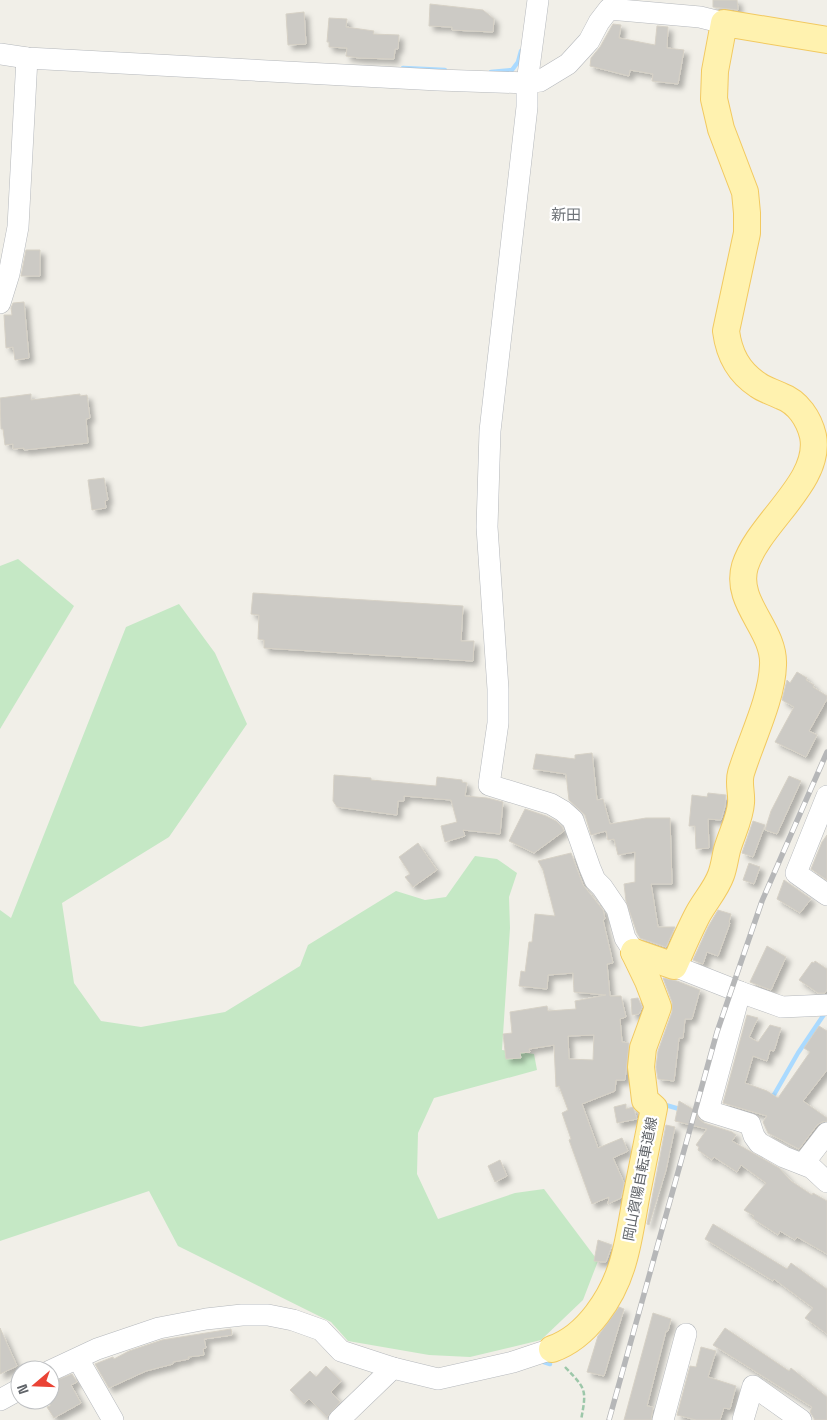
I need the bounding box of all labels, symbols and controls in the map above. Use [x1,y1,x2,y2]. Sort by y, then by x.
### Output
district label: 新田 [551,205,581,224]
street label: 岡山賀陽自転車道線 [619,1115,661,1243]
north arrow [10,1360,60,1410]
text: N [13,1382,33,1397]

